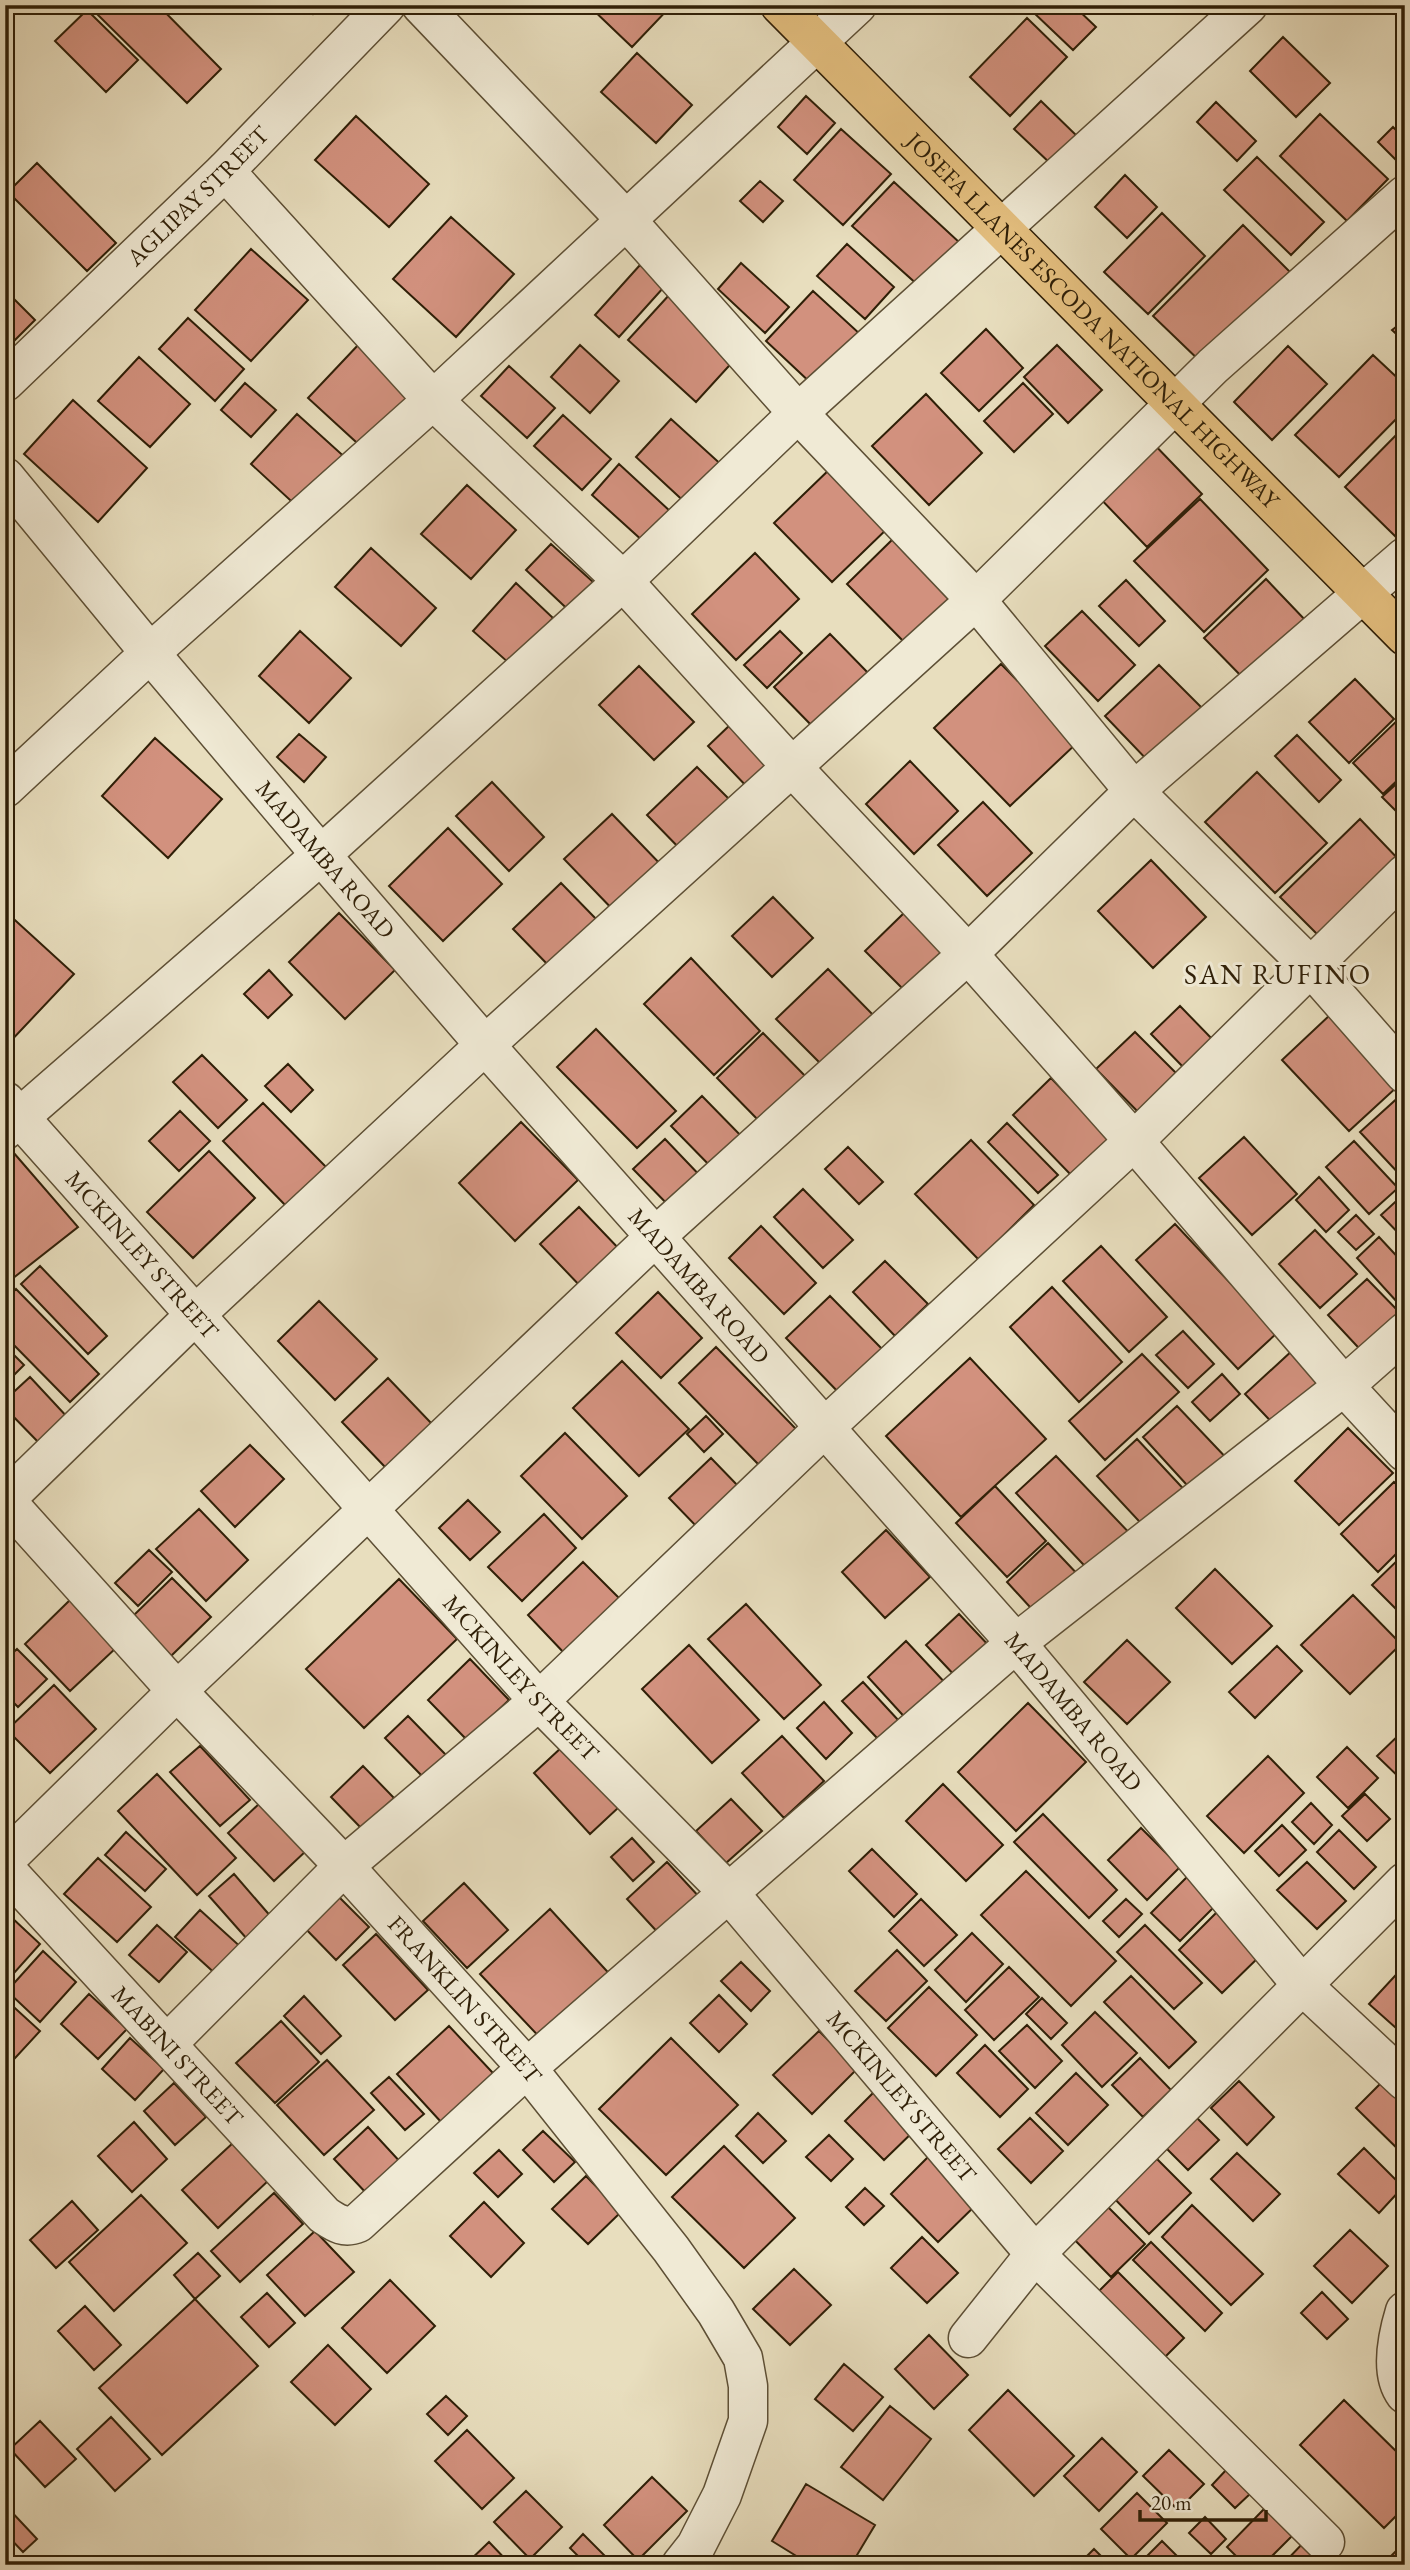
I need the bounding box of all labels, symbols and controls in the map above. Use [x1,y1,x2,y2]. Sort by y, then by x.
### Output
street label: AGLIPAY STREET [119,118,276,273]
street label: JOSEFA LLANES ESCODA NATIONAL HIGHWAY [898,124,1287,516]
street label: MADAMBA ROAD [249,774,402,945]
district label: SAN RUFINO [1184,956,1372,992]
street label: MCKINLEY STREET [59,1164,226,1346]
street label: MADAMBA ROAD [622,1201,777,1370]
street label: MCKINLEY STREET [437,1588,606,1768]
street label: MADAMBA ROAD [998,1625,1150,1798]
street label: FRANKLIN STREET [381,1909,550,2090]
street label: MABINI STREET [105,1979,251,2133]
street label: MCKINLEY STREET [820,2004,984,2189]
scale bar [1140,2479,1266,2523]
text: 20 m [1151,2489,1192,2516]

